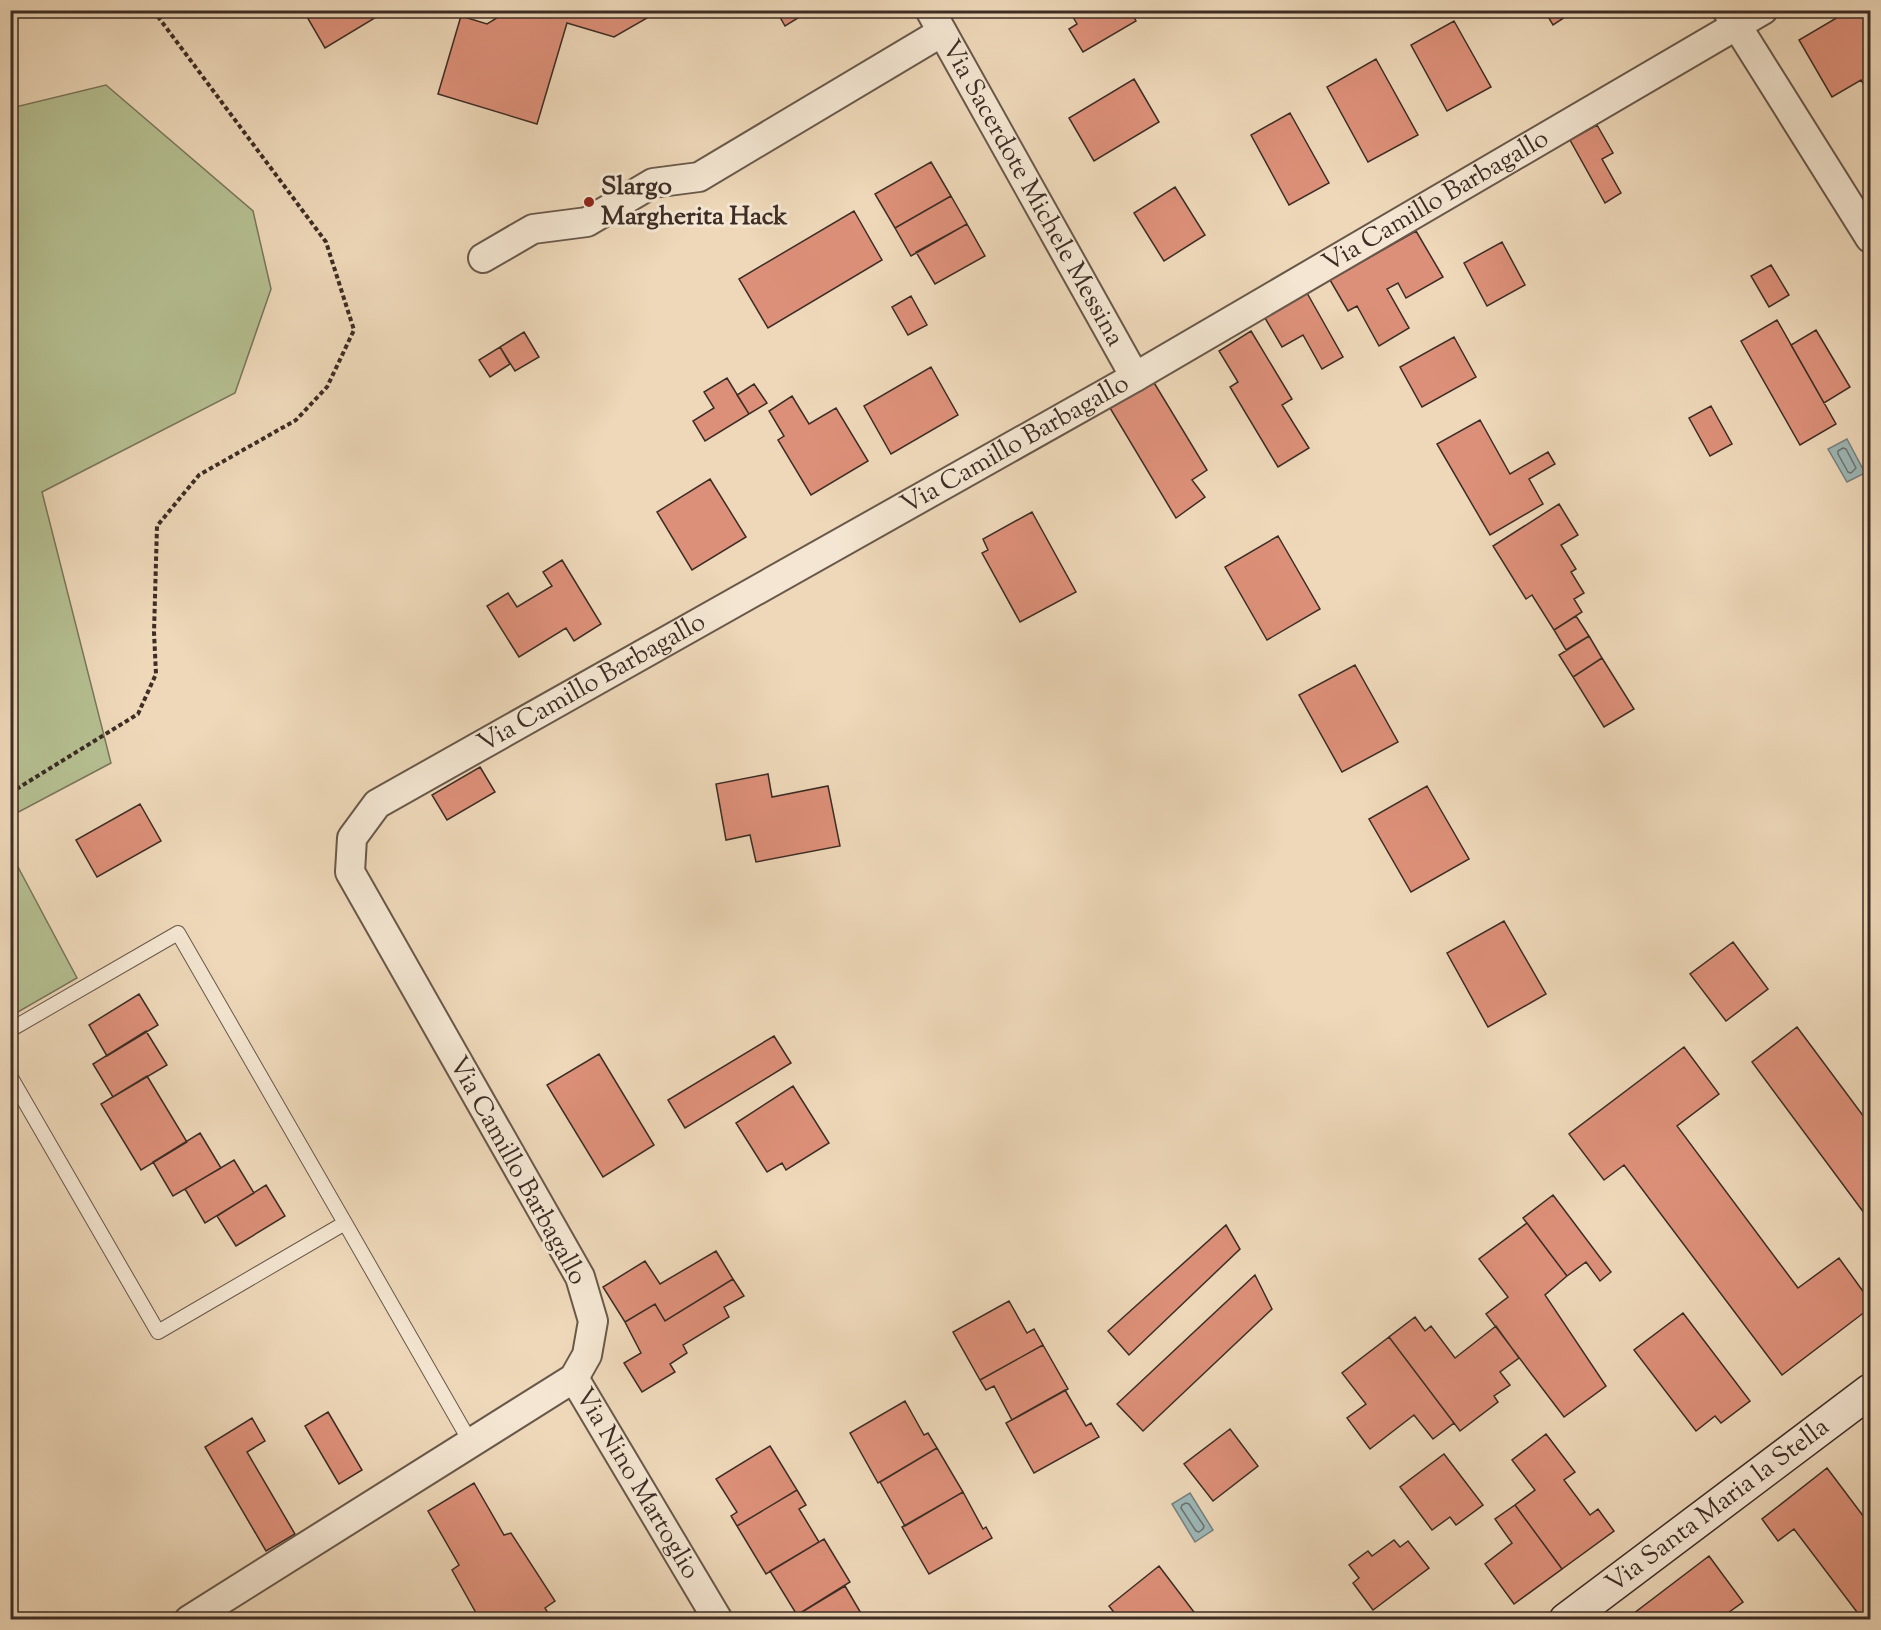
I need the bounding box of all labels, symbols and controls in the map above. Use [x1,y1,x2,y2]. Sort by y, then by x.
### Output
street label: Via Sacerdote Michele Messina [932,33,1133,353]
street label: Via Camillo Barbagallo [1316,121,1556,282]
place label: Slargo Margherita Hack [601,169,788,236]
marker: Slargo Margherita Hack [582,195,596,209]
street label: Via Camillo Barbagallo [894,365,1136,524]
street label: Via Camillo Barbagallo [471,604,713,762]
street label: Via Camillo Barbagallo [439,1050,595,1292]
street label: Via Nino Martoglio [565,1381,708,1586]
street label: Via Santa Maria la Stella [1598,1409,1837,1602]

